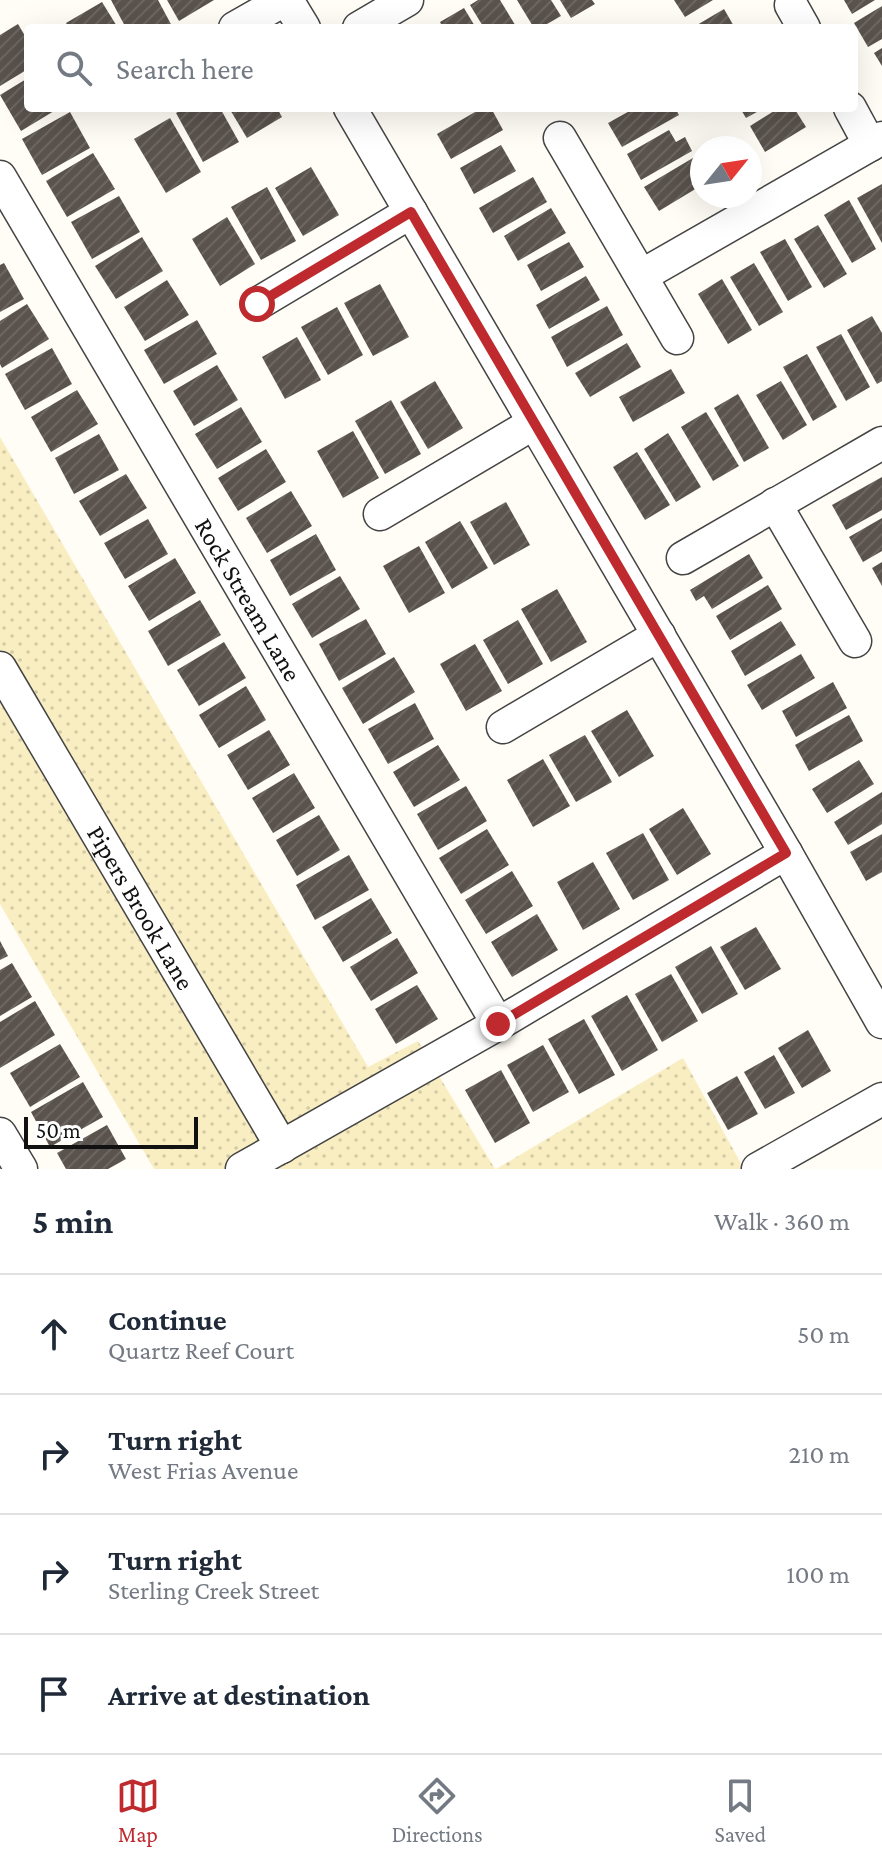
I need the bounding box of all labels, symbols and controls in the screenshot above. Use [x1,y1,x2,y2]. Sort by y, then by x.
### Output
search box [24,24,858,112]
icon: search [52,46,96,90]
text: Search here [116,52,254,85]
north arrow [690,136,762,208]
route start [239,286,275,322]
street label: Rock Stream Lane [189,513,308,686]
street label: Pipers Brook Lane [81,820,201,995]
route end [480,1006,516,1042]
scale bar [24,1113,198,1149]
text: 50 m [36,1118,81,1143]
text: 5 min [32,1203,113,1240]
text: Walk · 360 m [714,1207,850,1236]
text: Continue [108,1303,227,1336]
icon: ahead [32,1312,76,1356]
text: 50 m [797,1320,850,1349]
text: Quartz Reef Court [108,1336,294,1365]
text: Turn right [108,1423,242,1456]
icon: right [32,1432,76,1476]
text: 210 m [789,1440,850,1469]
text: West Frias Avenue [108,1456,298,1485]
text: Turn right [108,1543,242,1576]
icon: right [32,1552,76,1596]
text: 100 m [786,1560,850,1589]
text: Sterling Creek Street [108,1576,319,1605]
icon: arrive [32,1672,76,1716]
text: Arrive at destination [108,1678,370,1711]
tab: Map [116,1774,160,1847]
tab: Directions [392,1774,483,1847]
tab: Saved [715,1774,766,1847]

